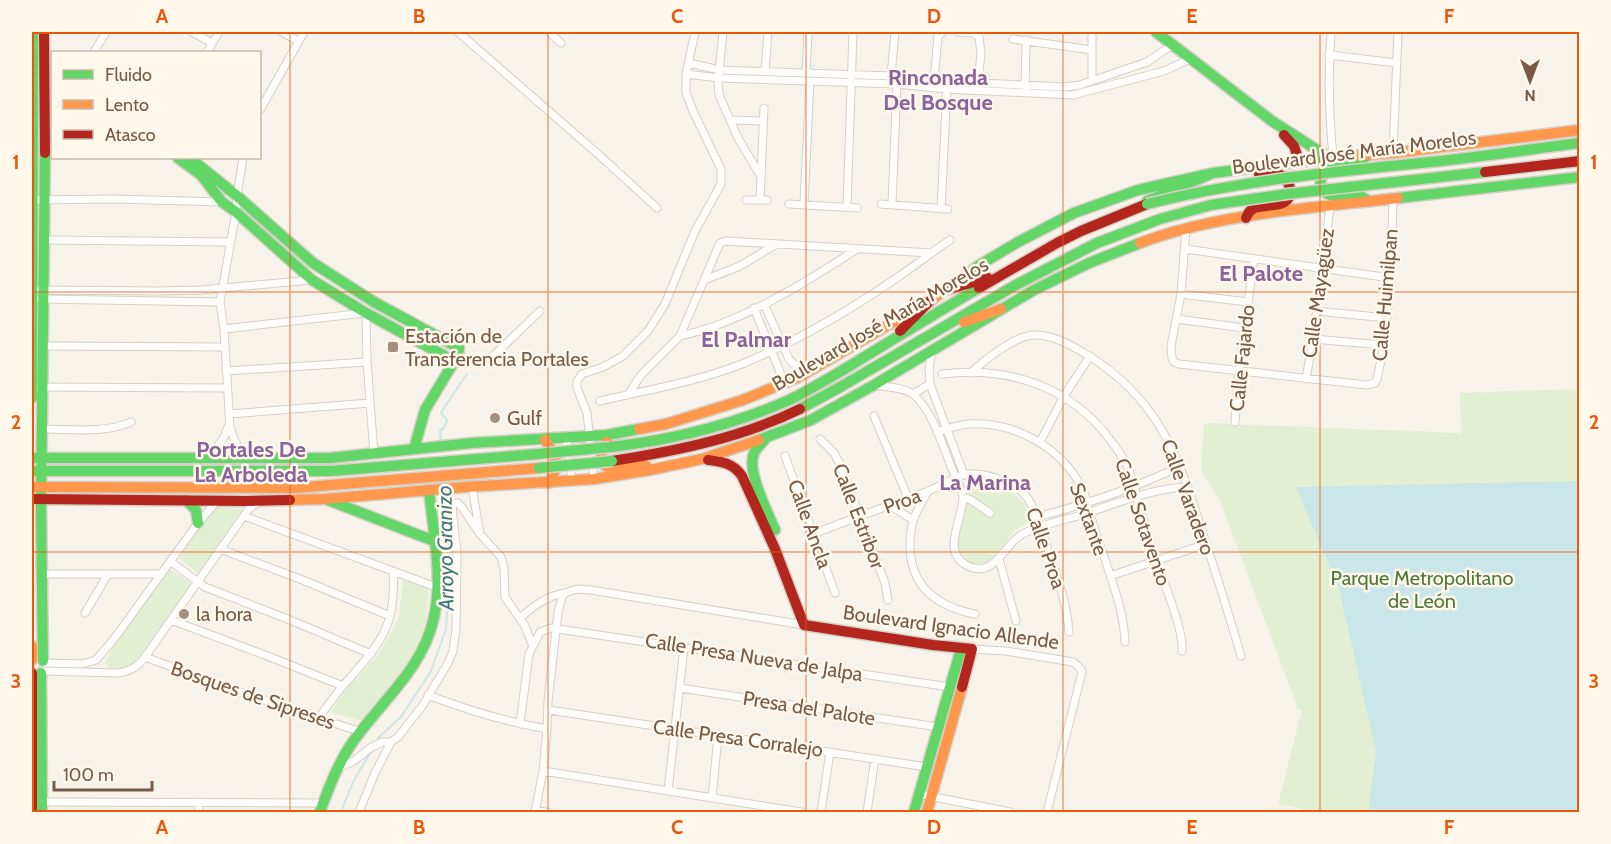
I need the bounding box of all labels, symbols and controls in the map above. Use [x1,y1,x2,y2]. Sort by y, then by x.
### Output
text: A [156,4,169,28]
text: B [413,4,425,28]
text: C [671,4,683,28]
text: D [927,4,941,28]
text: E [1186,4,1198,28]
text: F [1444,4,1455,28]
legend [51,51,261,159]
north arrow [1500,51,1560,111]
text: Fluido [105,64,152,86]
district label: Rinconada Del Bosque [883,64,993,116]
text: N [1524,86,1536,105]
text: Lento [105,94,149,116]
text: Atasco [105,124,156,146]
street label: Boulevard José María Morelos [1231,125,1477,179]
text: 1 [12,150,20,174]
text: 1 [1590,150,1598,174]
street label: Calle Mayagüez [1297,226,1339,360]
street label: Calle Huimilpan [1367,228,1403,362]
street label: Boulevard José María Morelos [768,252,992,396]
district label: El Palote [1219,260,1303,287]
street label: Calle Fajardo [1224,304,1260,412]
place label: Estación de Transferencia Portales [405,324,589,371]
district label: El Palmar [701,326,792,353]
marker: Estación de Transferencia Portales [386,340,400,354]
place label: Gulf [507,406,543,430]
text: 2 [11,410,21,434]
text: 2 [1589,410,1599,434]
marker: Gulf [488,411,502,425]
district label: Portales De La Arboleda [194,436,308,488]
street label: Calle Varadero [1156,436,1220,558]
street label: Calle Sotavento [1110,455,1176,589]
street label: Calle Estribor [828,460,890,573]
district label: La Marina [939,469,1031,496]
street label: Calle Ancla [783,476,837,572]
street label: Sextante [1065,479,1113,559]
street label: Proa [880,483,924,519]
water label: Arroyo Granizo [431,485,459,612]
street label: Calle Proa [1021,504,1071,592]
park label: Parque Metropolitano de León [1331,566,1513,613]
street label: Boulevard Ignacio Allende [841,600,1061,654]
place label: la hora [196,602,253,626]
marker: la hora [177,607,191,621]
street label: Calle Presa Nueva de Jalpa [643,628,865,686]
street label: Bosques de Sipreses [168,656,338,734]
text: 3 [11,669,21,693]
text: 3 [1589,669,1599,693]
street label: Presa del Palote [741,686,877,730]
street label: Calle Presa Corralejo [652,714,824,762]
scale bar [54,754,152,792]
text: 100 m [63,764,114,786]
text: A [156,815,169,839]
text: B [413,815,425,839]
text: C [671,815,683,839]
text: D [927,815,941,839]
text: E [1186,815,1198,839]
text: F [1444,815,1455,839]

